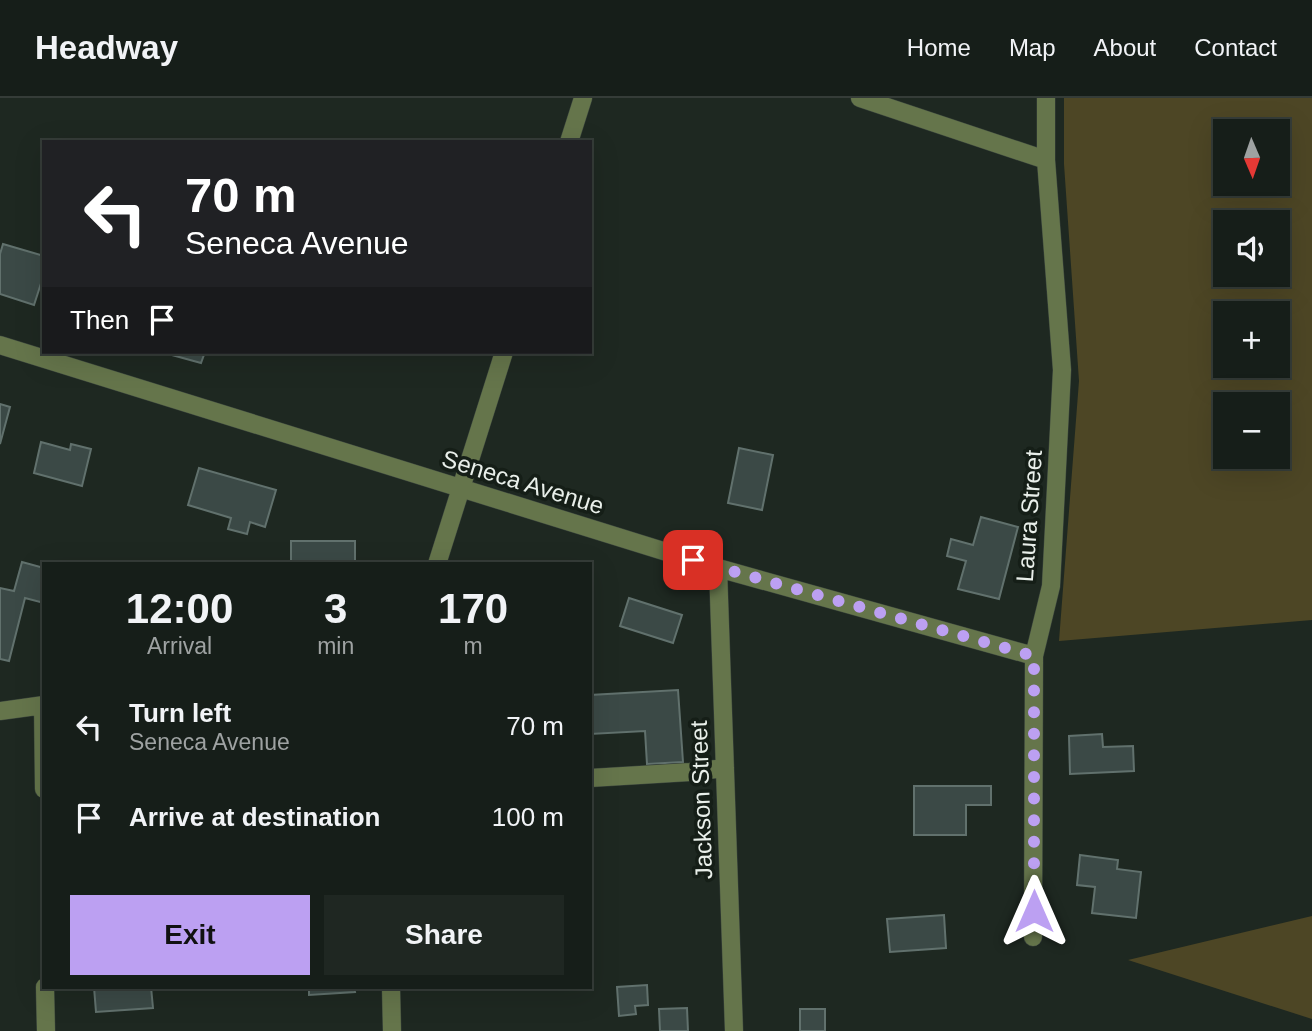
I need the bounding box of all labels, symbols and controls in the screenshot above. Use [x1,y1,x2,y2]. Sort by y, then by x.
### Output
text: Headway [35,29,178,66]
text: Home [907,34,971,61]
text: Map [1009,34,1056,61]
text: About [1094,34,1156,61]
text: Contact [1194,34,1277,61]
north arrow [1213,119,1290,196]
map controls [1213,119,1290,469]
icon: left [70,168,161,259]
text: 70 m [185,168,297,222]
button: sound [1213,210,1290,287]
text: Seneca Avenue [185,225,409,261]
icon: arrive [143,301,181,339]
button: + [1213,301,1290,378]
text: Then [70,305,129,335]
button: − [1213,392,1290,469]
street label: Seneca Avenue [439,445,607,519]
street label: Laura Street [1011,449,1047,583]
pin [663,530,723,590]
icon: arrive [674,541,712,579]
text: 12:00 [126,585,233,632]
text: 3 [324,585,347,632]
text: 170 [438,585,508,632]
text: Arrival [147,633,212,659]
text: min [317,633,354,659]
text: m [464,633,483,659]
text: Turn left [129,698,231,728]
icon: left [70,708,108,746]
text: 70 m [506,711,564,741]
street label: Jackson Street [685,720,717,880]
text: Seneca Avenue [129,729,290,755]
icon: arrive [70,799,108,837]
text: Arrive at destination [129,802,380,832]
text: 100 m [492,802,564,832]
position arrow [997,874,1071,948]
button: Exit [70,895,310,975]
button: Share [324,895,564,975]

